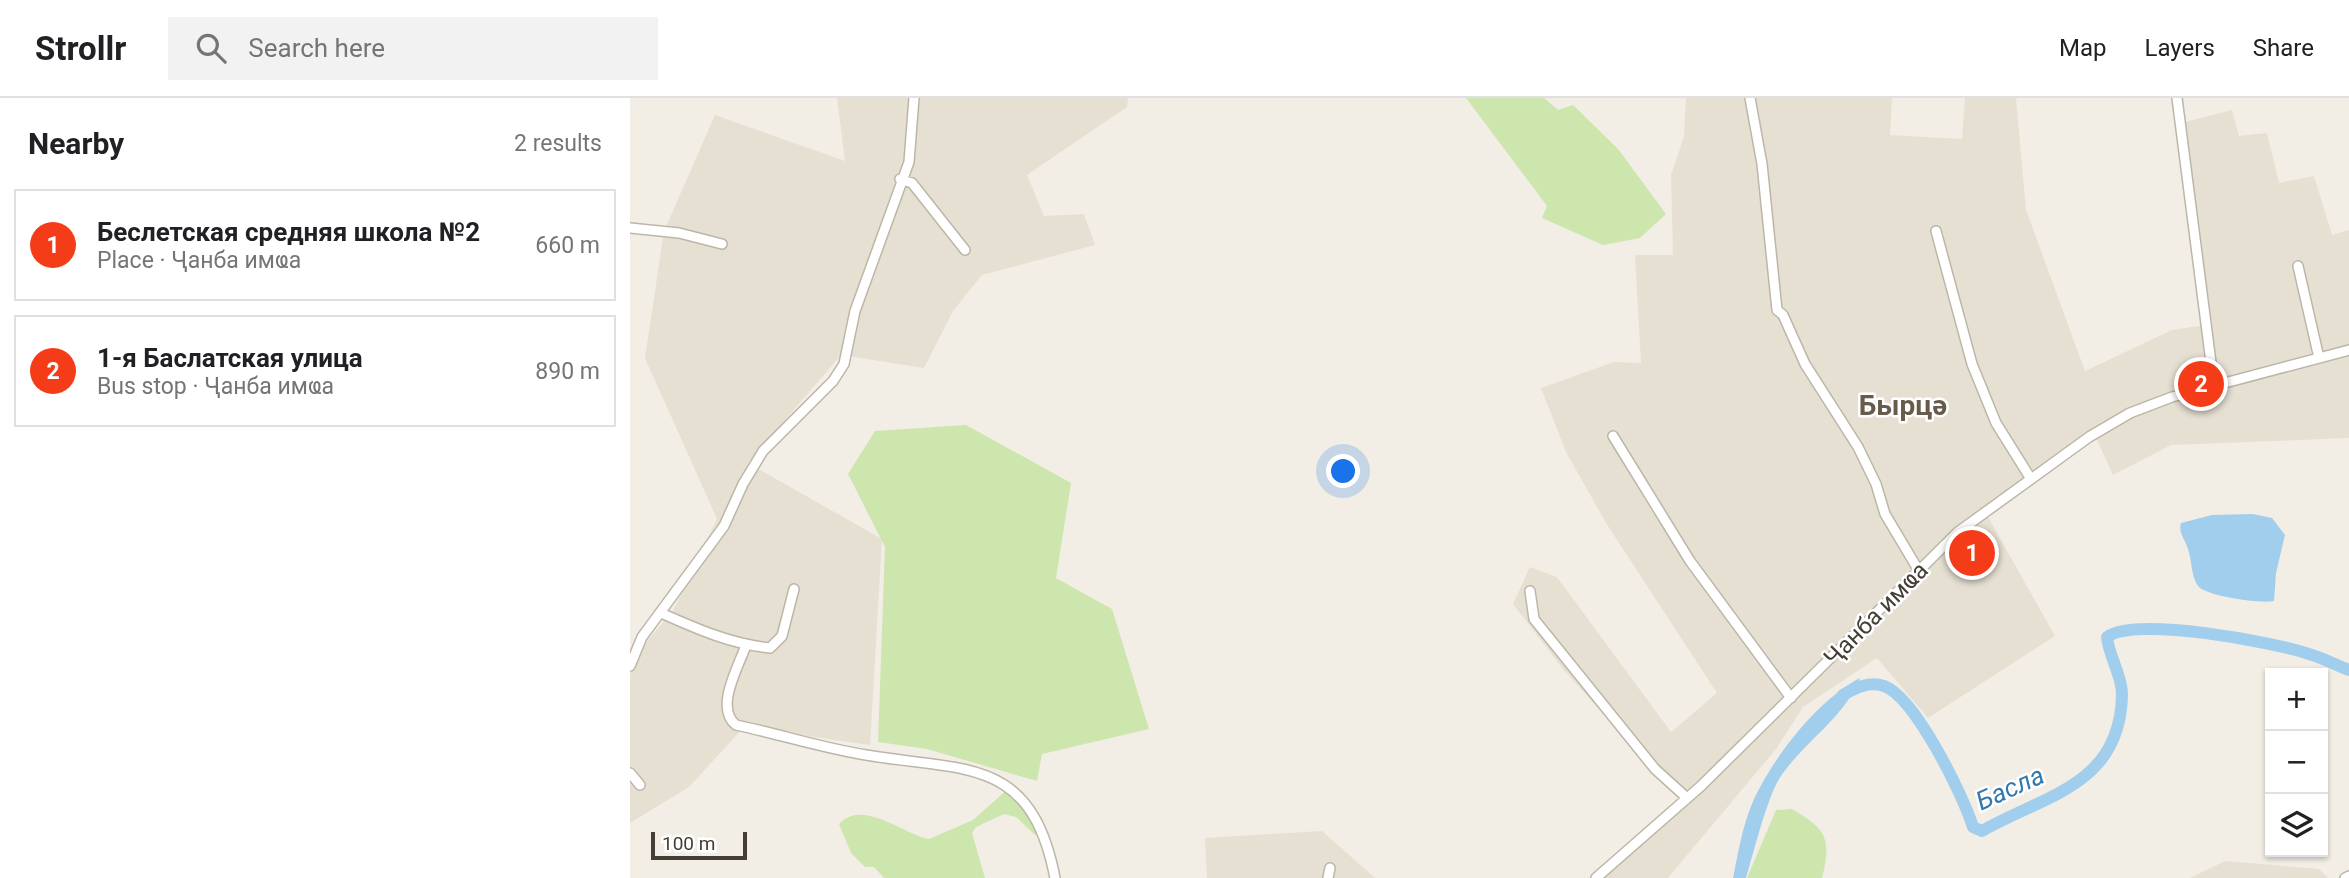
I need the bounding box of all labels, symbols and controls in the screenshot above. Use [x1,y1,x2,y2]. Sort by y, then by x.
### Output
search box [168,17,658,80]
text: Strollr [35,29,126,68]
icon: search [192,29,230,67]
text: Search here [248,33,385,63]
text: Map [2059,34,2107,62]
text: Layers [2145,34,2215,62]
text: Share [2253,34,2314,62]
text: Nearby [28,126,124,161]
text: 2 results [514,130,602,157]
text: Беслетская средняя школа №2 [97,217,480,247]
text: 1 [46,232,60,259]
text: 660 m [535,232,600,259]
text: Place · Ҷанба имҩа [97,247,301,274]
text: 1-я Баслатская улица [97,343,363,373]
text: 2 [46,358,60,385]
text: 890 m [535,358,600,385]
pin: 2 [2178,358,2224,410]
text: Bus stop · Ҷанба имҩа [97,373,334,400]
district label: Бырцә [1859,389,1947,422]
your location [1326,454,1360,488]
pin: 1 [1949,527,1995,579]
street label: Ҷанба имҩа [1818,556,1934,672]
map controls [2265,668,2328,857]
button: + [2265,668,2328,731]
button: − [2265,731,2328,794]
water label: Басла [1971,760,2049,816]
button: layers [2265,794,2328,857]
scale bar [651,829,747,861]
text: 100 m [662,832,715,855]

